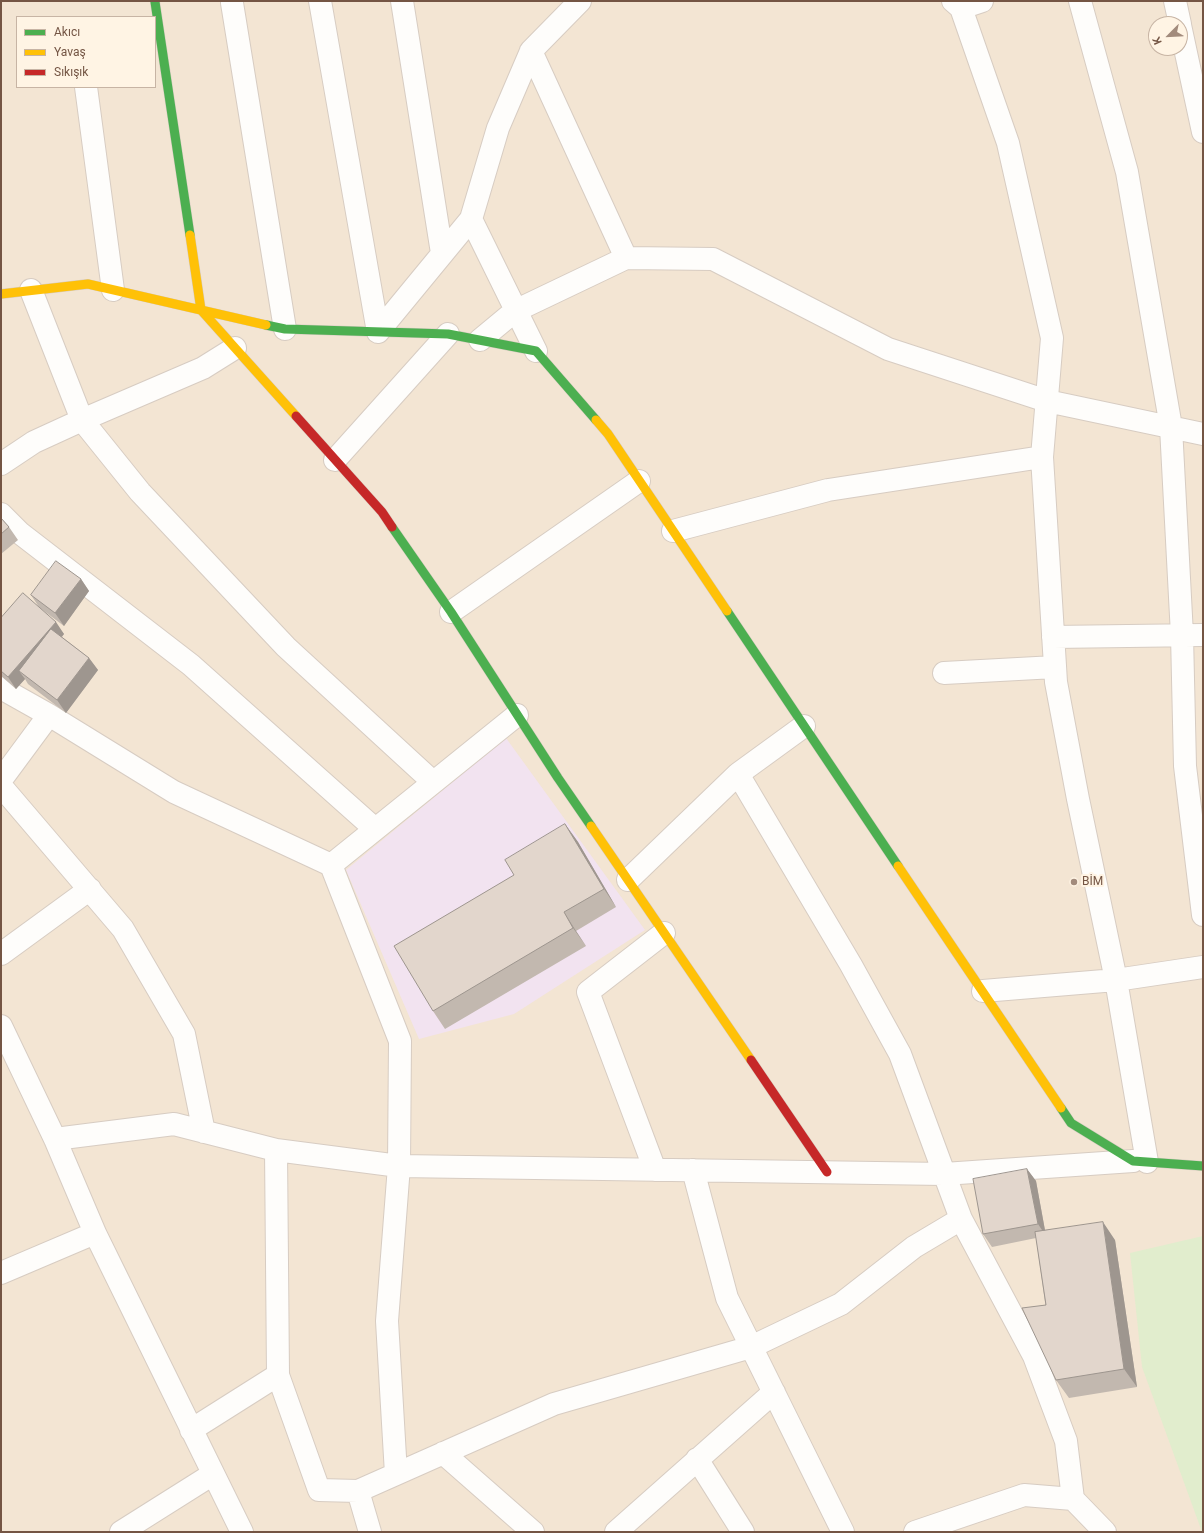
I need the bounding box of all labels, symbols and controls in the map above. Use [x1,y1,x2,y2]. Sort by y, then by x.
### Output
legend [16,16,156,88]
north arrow [1148,16,1188,56]
text: Akıcı [54,25,80,39]
text: K [1150,35,1165,47]
text: Yavaş [54,45,86,59]
text: Sıkışık [54,65,88,79]
place label: BİM [1082,875,1103,889]
marker: BİM [1069,877,1079,887]

